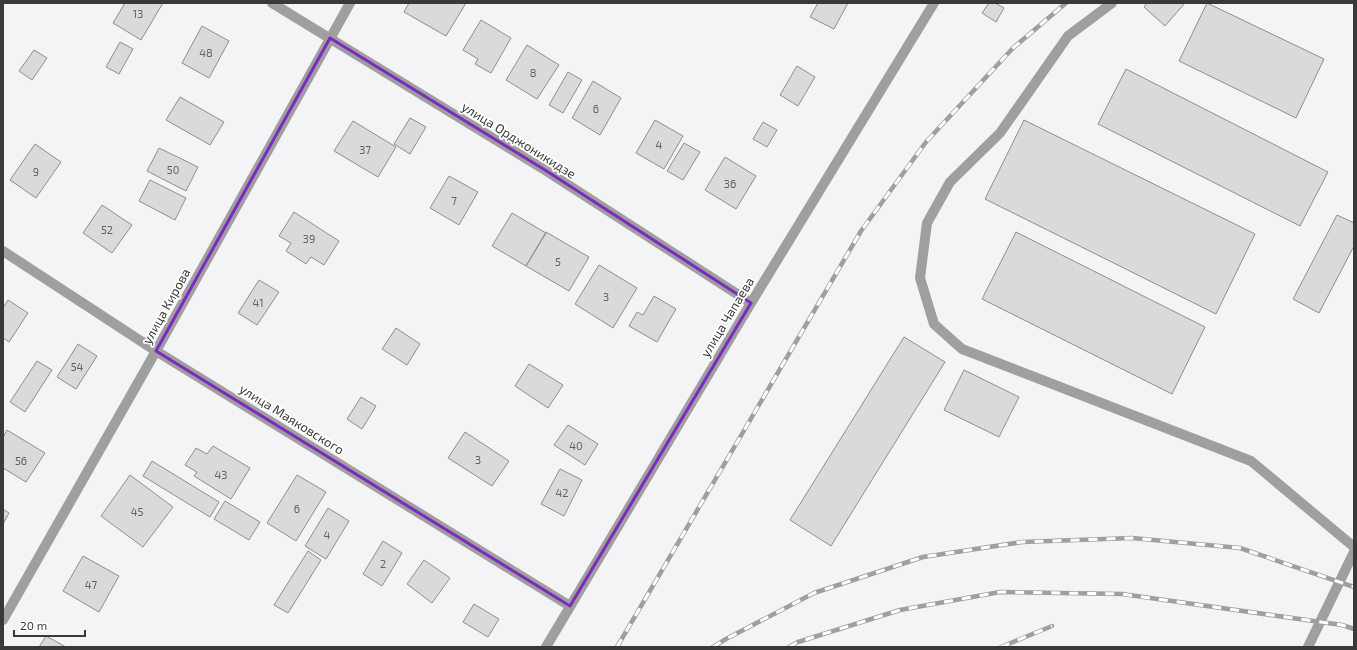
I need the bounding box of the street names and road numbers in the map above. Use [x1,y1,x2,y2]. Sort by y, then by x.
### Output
street label: улица Орджоникидзе [459,98,579,182]
street label: улица Кирова [139,265,193,347]
street label: улица Чапаева [697,274,757,360]
street label: улица Маяковского [237,380,347,458]

